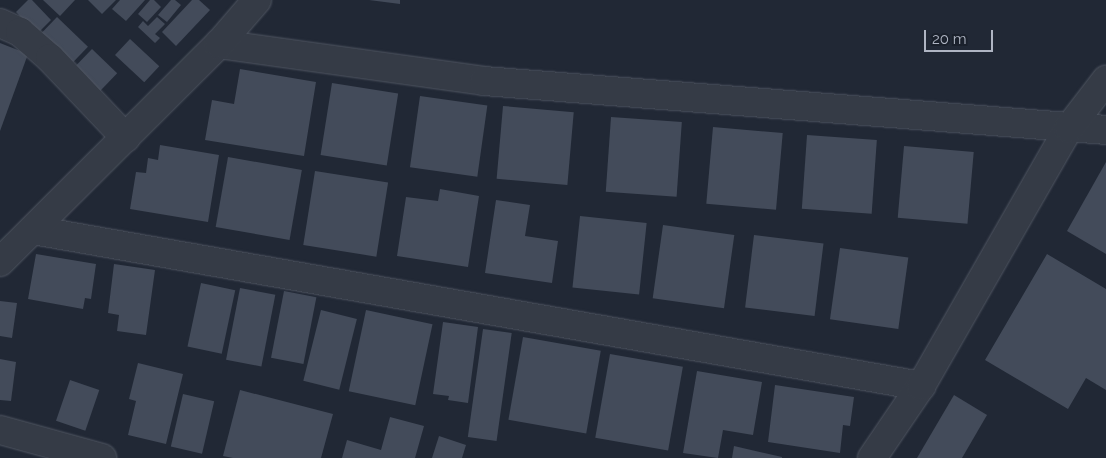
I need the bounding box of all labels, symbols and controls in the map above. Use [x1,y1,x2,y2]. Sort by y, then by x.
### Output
scale bar [926,20,995,52]
text: 20 m [932,30,967,48]

